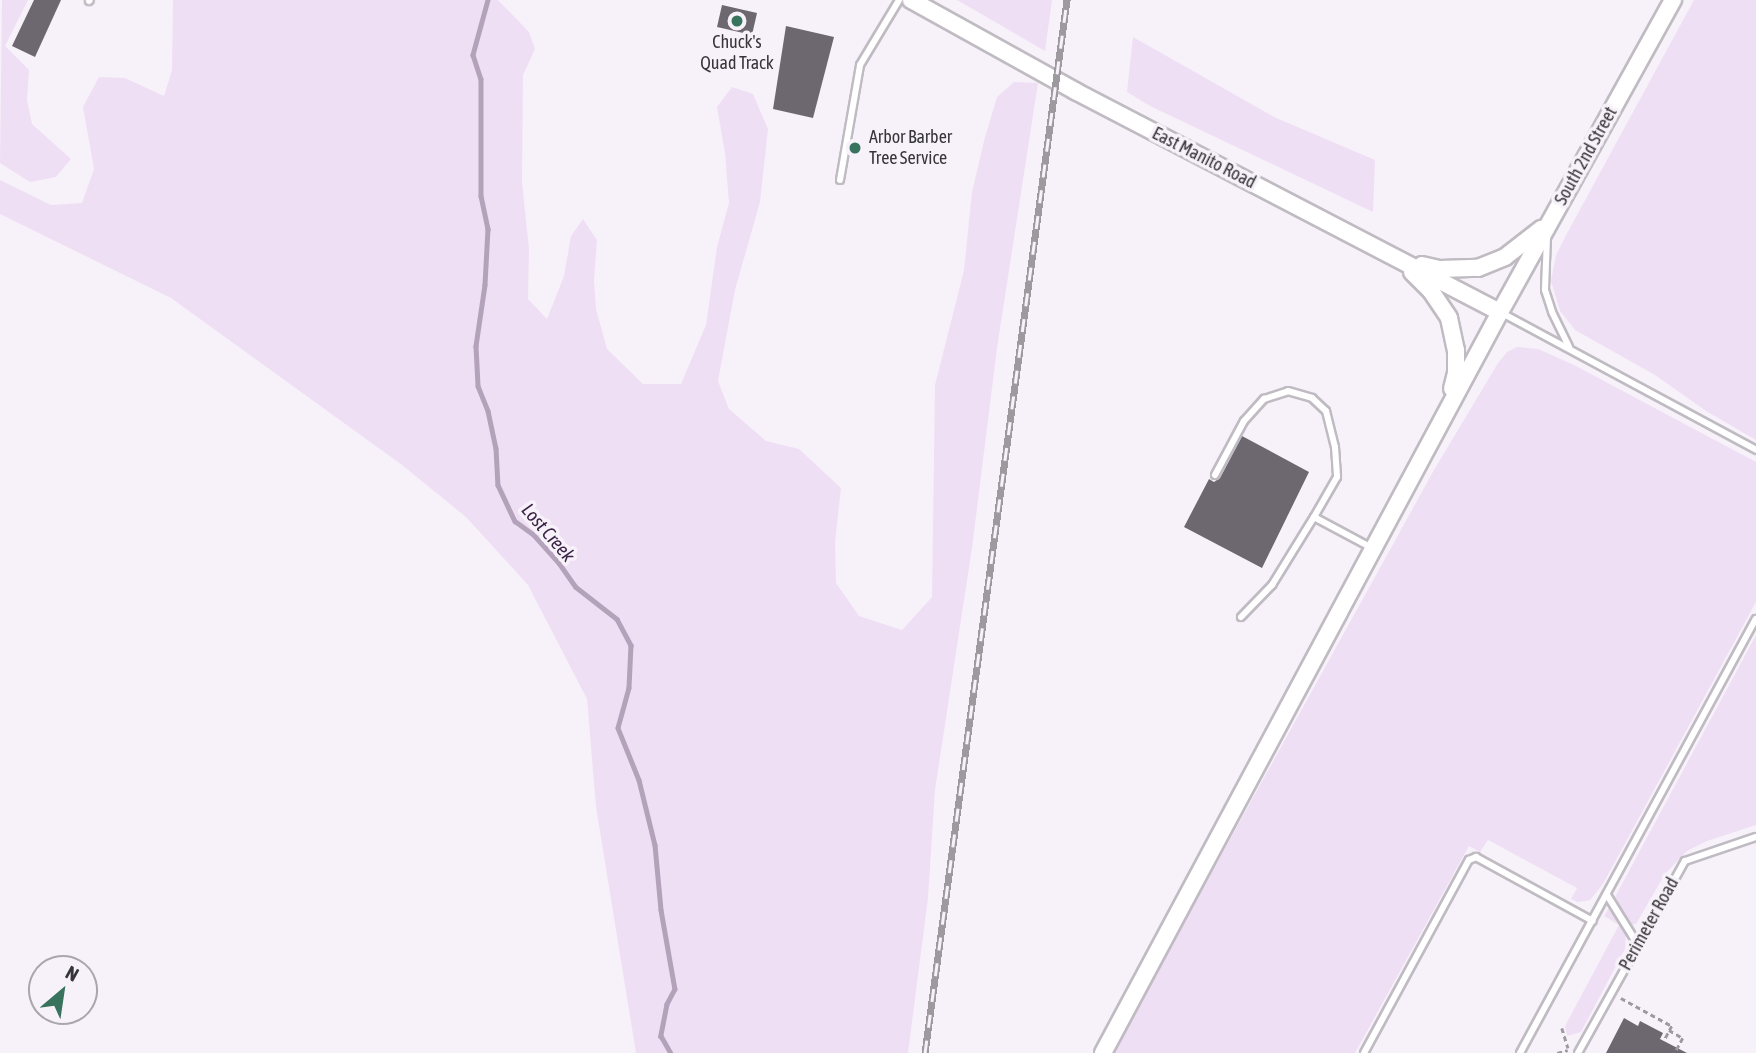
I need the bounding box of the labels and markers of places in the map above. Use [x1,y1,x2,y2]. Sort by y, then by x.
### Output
marker: Chuck's Quad Track [729,13,745,29]
place label: Chuck's Quad Track [700,32,774,74]
place label: Arbor Barber Tree Service [869,127,952,170]
marker: Arbor Barber Tree Service [847,140,863,156]

